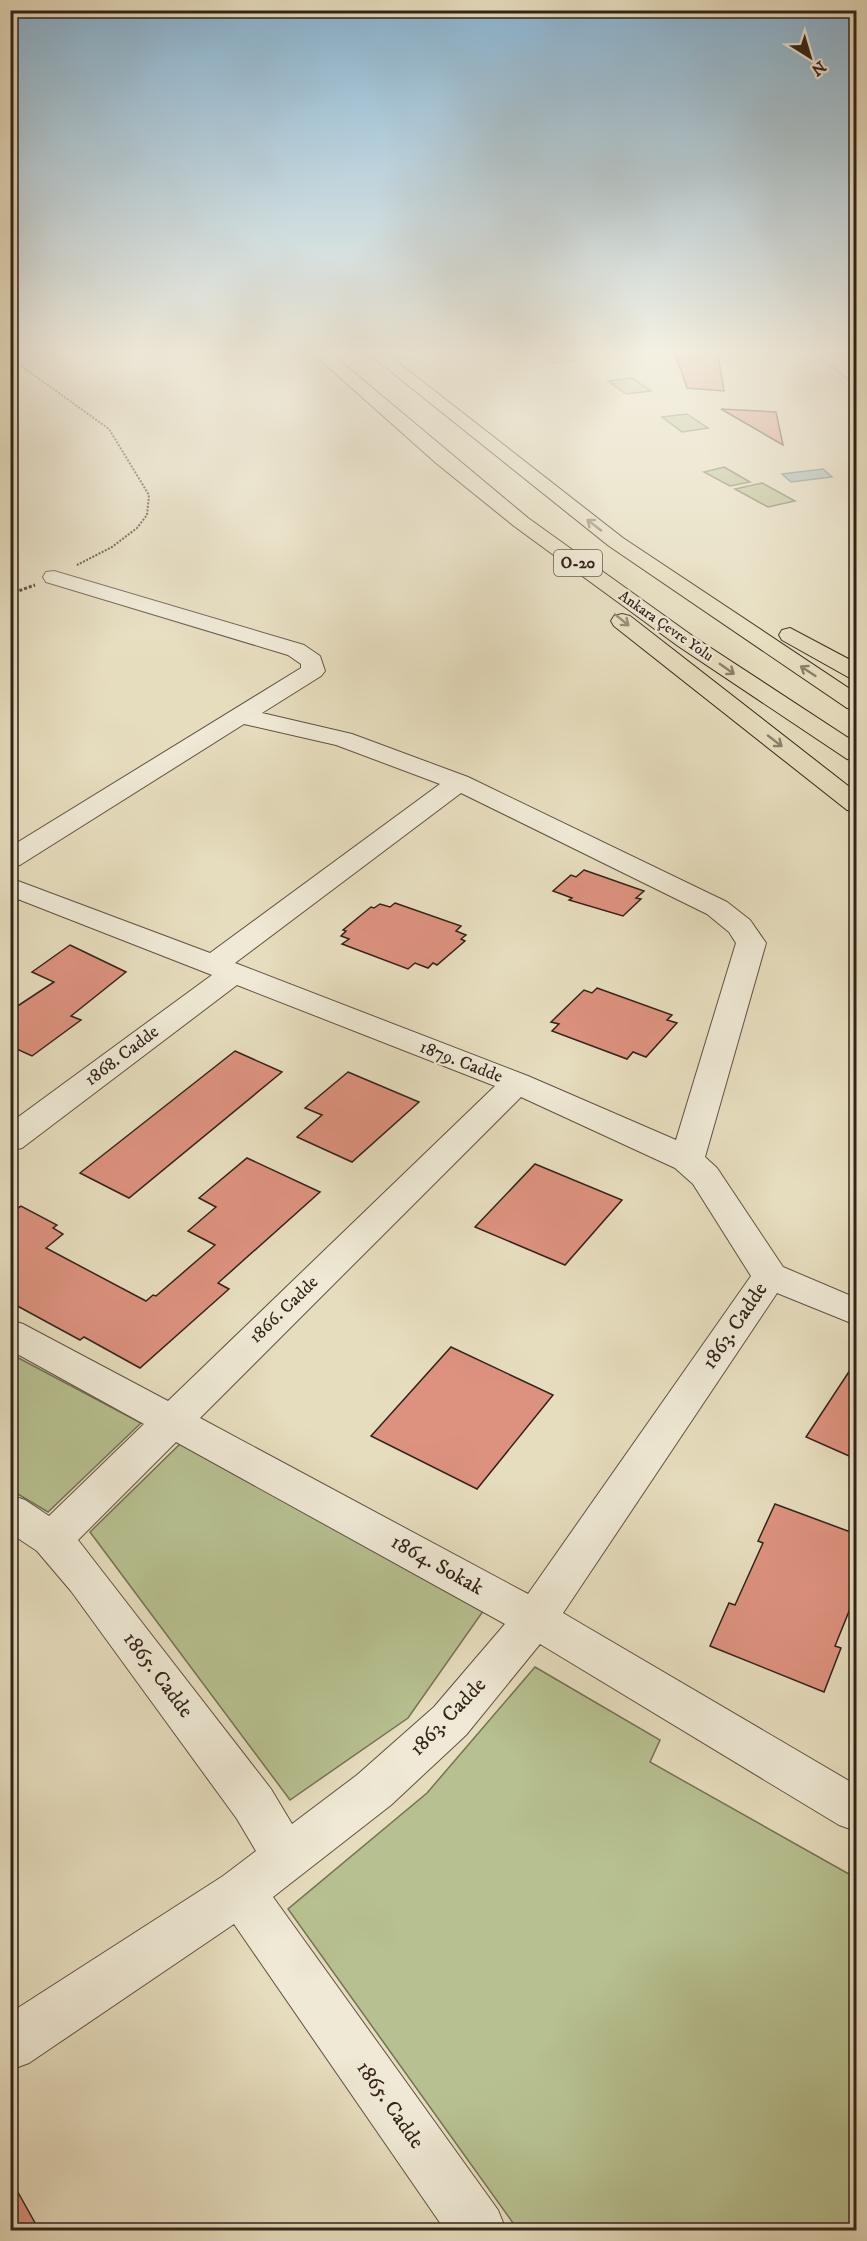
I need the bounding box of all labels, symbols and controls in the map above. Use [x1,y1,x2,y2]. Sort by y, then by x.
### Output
north arrow [780,27,840,87]
text: N [807,56,830,80]
one-way arrow [587,519,603,532]
road number: O-20 [554,550,602,576]
street label: Ankara Çevre Yolu [615,586,717,666]
one-way arrow [614,614,630,627]
one-way arrow [719,663,735,675]
one-way arrow [799,664,816,677]
one-way arrow [766,735,782,748]
street label: 1868. Cadde [81,1021,163,1091]
street label: 1879. Cadde [416,1036,506,1088]
street label: 1866. Cadde [245,1272,323,1348]
street label: 1863. Cadde [697,1277,774,1374]
street label: 1864. Sokak [386,1529,488,1601]
street label: 1865. Cadde [117,1627,199,1723]
street label: 1863. Cadde [404,1672,492,1762]
street label: 1865. Cadde [350,2056,430,2154]

